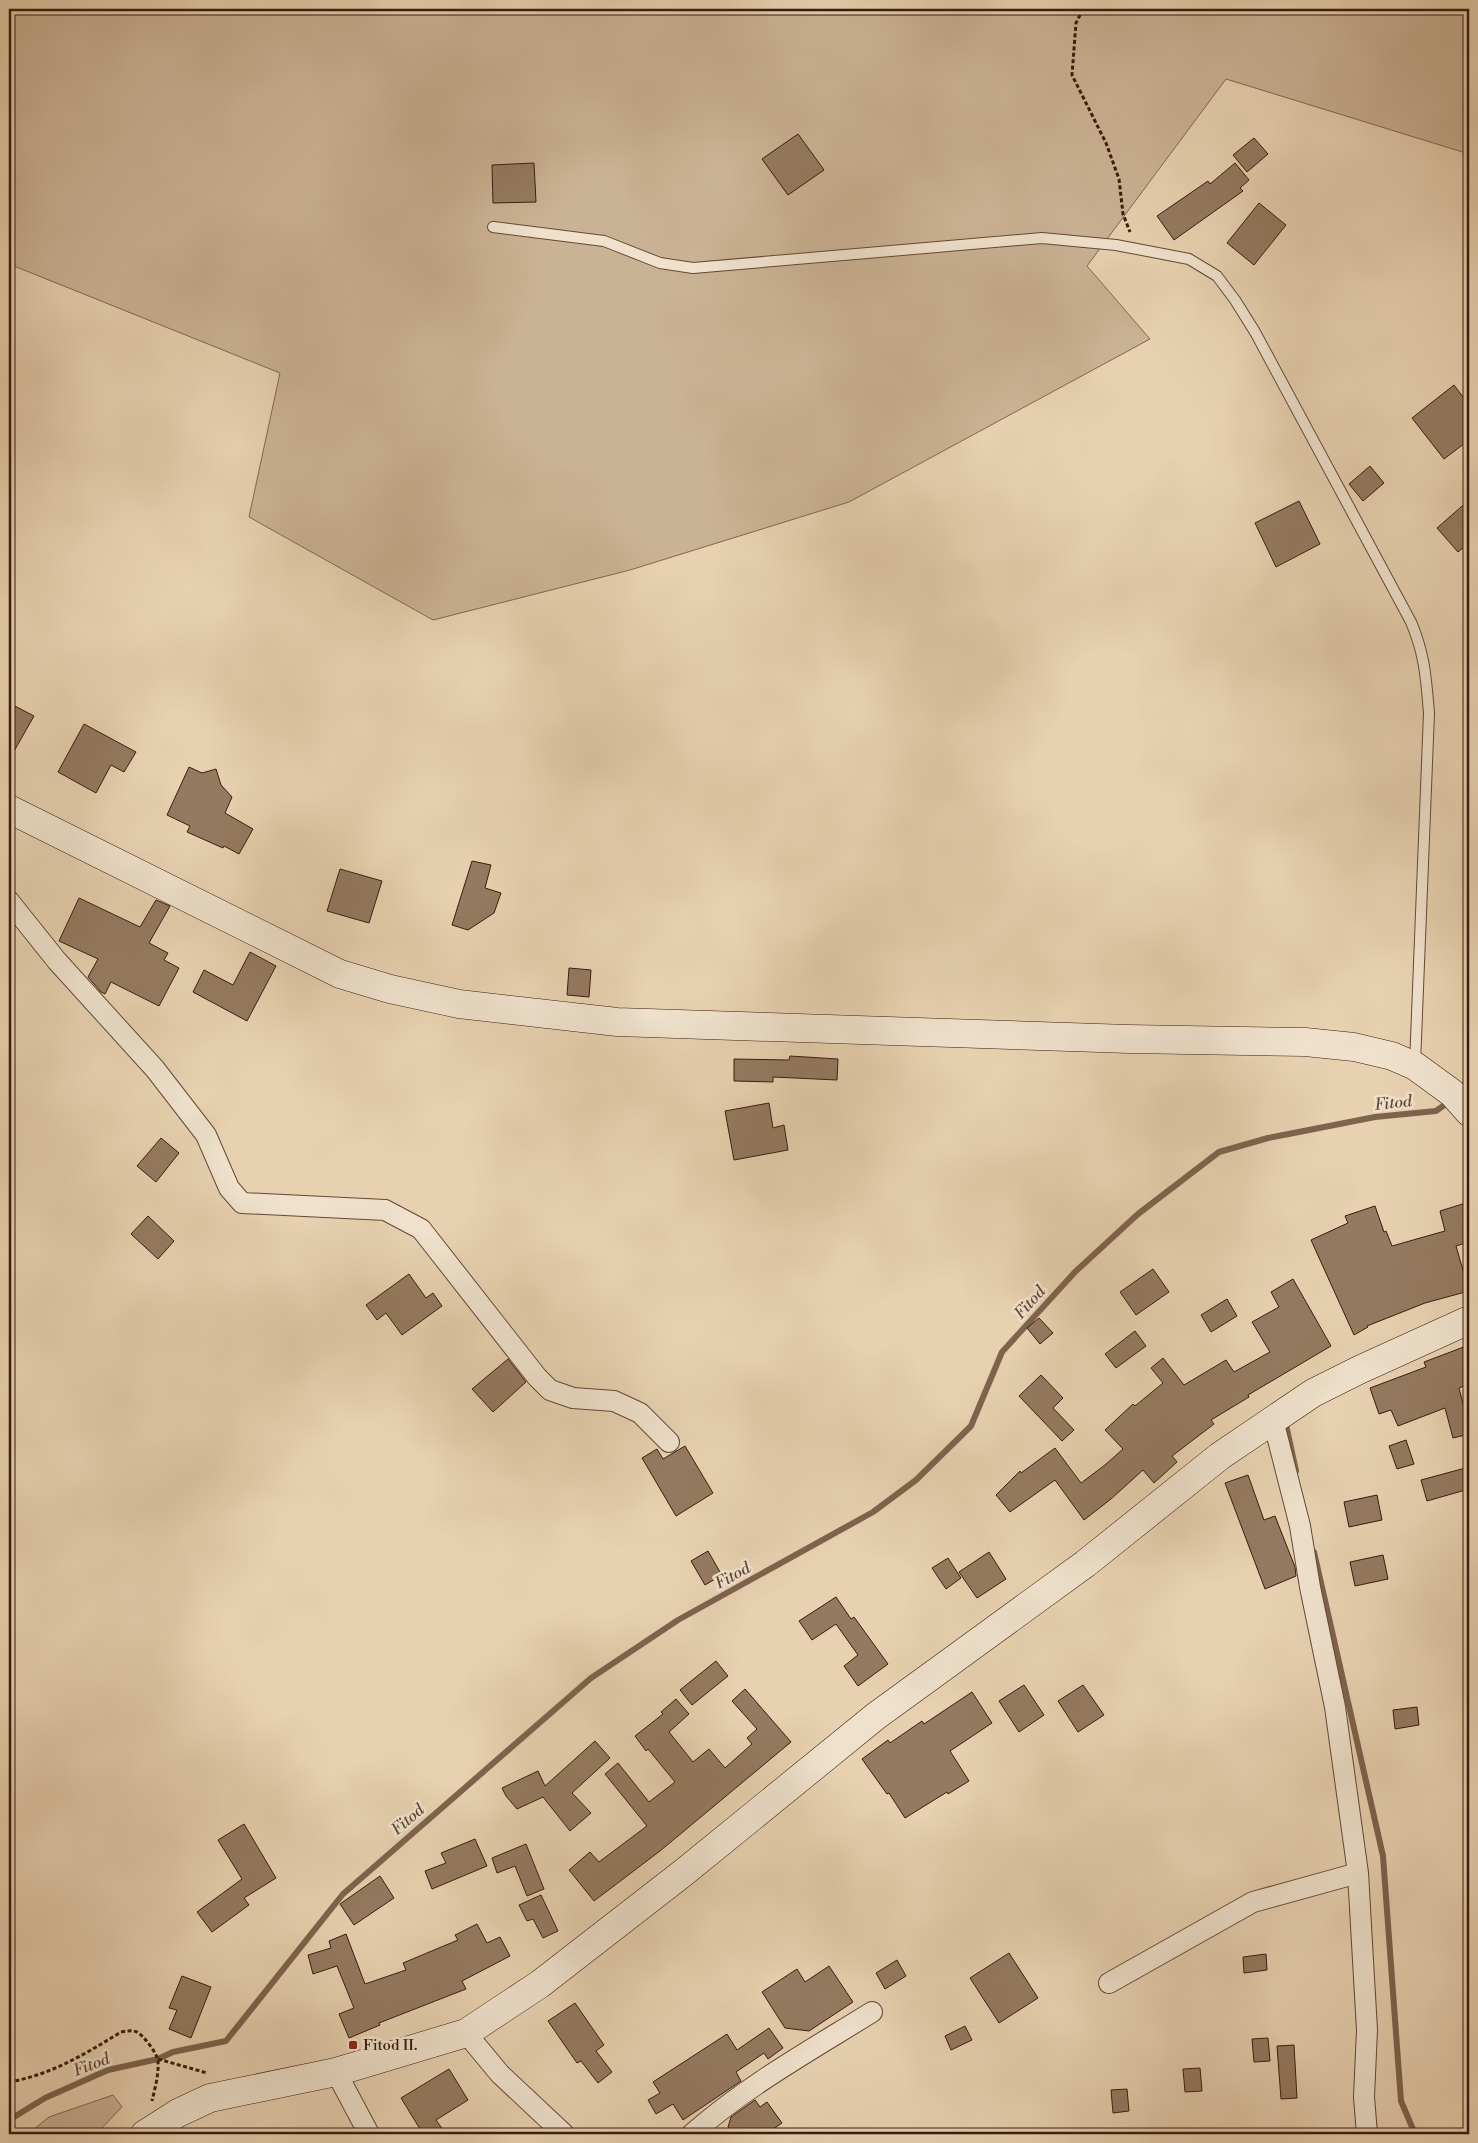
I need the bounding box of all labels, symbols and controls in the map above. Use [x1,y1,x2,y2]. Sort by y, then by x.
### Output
water label: Fitod [1373,1091,1414,1115]
water label: Fitod [1010,1281,1050,1323]
water label: Fitod [711,1558,755,1594]
water label: Fitod [387,1799,429,1840]
place label: Fitod II. [363,2036,417,2055]
marker: Fitod II. [347,2039,359,2051]
water label: Fitod [70,2049,113,2081]

